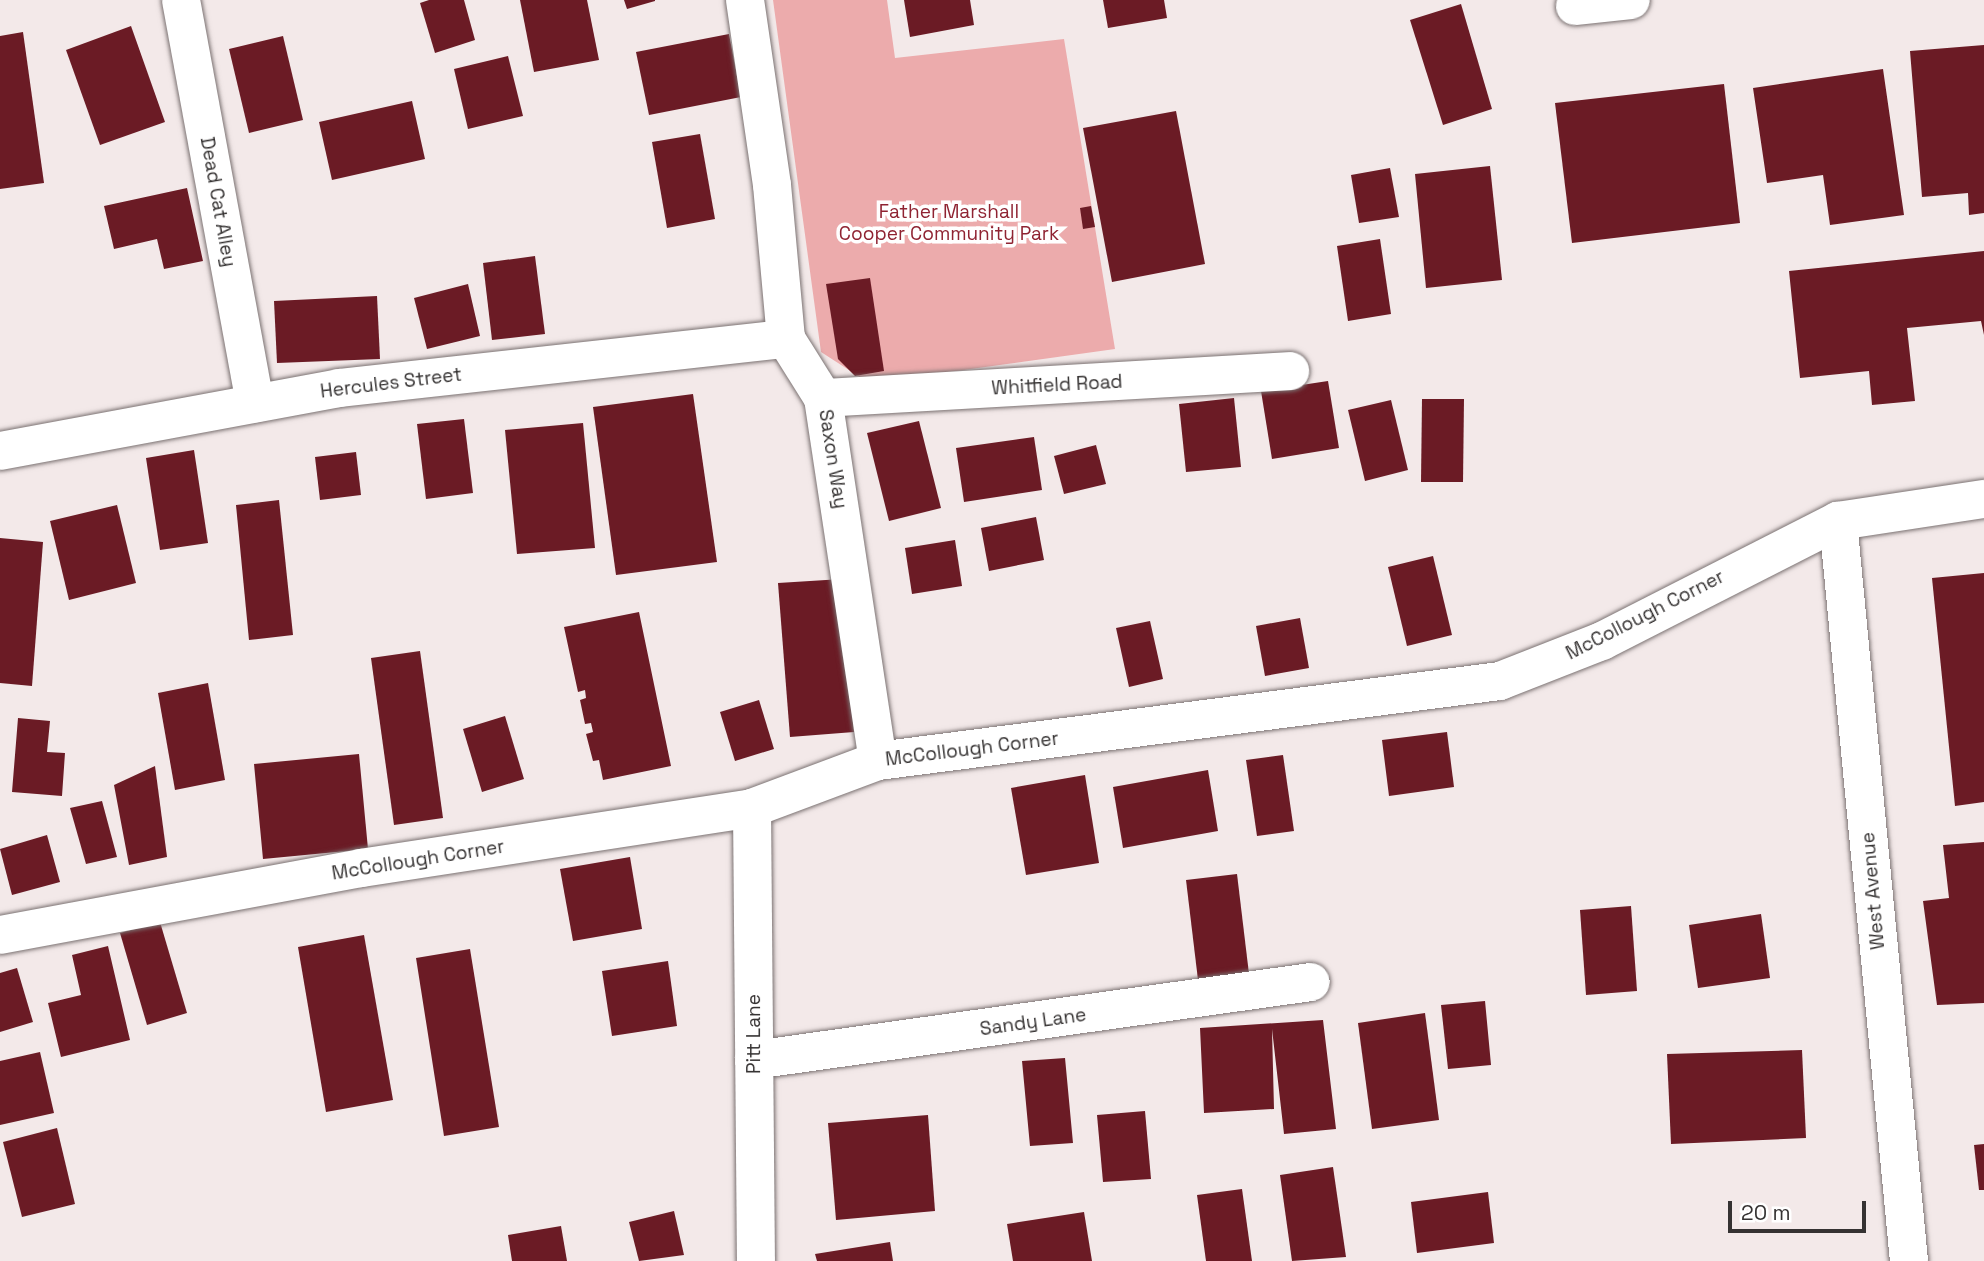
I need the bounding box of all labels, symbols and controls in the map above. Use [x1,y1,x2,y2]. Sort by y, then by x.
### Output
street label: Dead Cat Alley [195,135,241,269]
park label: Father Marshall Cooper Community Park [839,201,1059,245]
street label: Hercules Street [319,363,463,403]
street label: Whitfield Road [991,370,1123,400]
street label: Saxon Way [814,408,852,510]
street label: McCollough Corner [1562,565,1728,665]
street label: McCollough Corner [884,727,1060,771]
street label: West Avenue [1856,831,1890,951]
street label: McCollough Corner [330,835,506,885]
street label: Pitt Lane [743,994,765,1074]
street label: Sandy Lane [978,1003,1088,1041]
scale bar [1732,1188,1870,1232]
text: 20 m [1741,1199,1791,1226]

